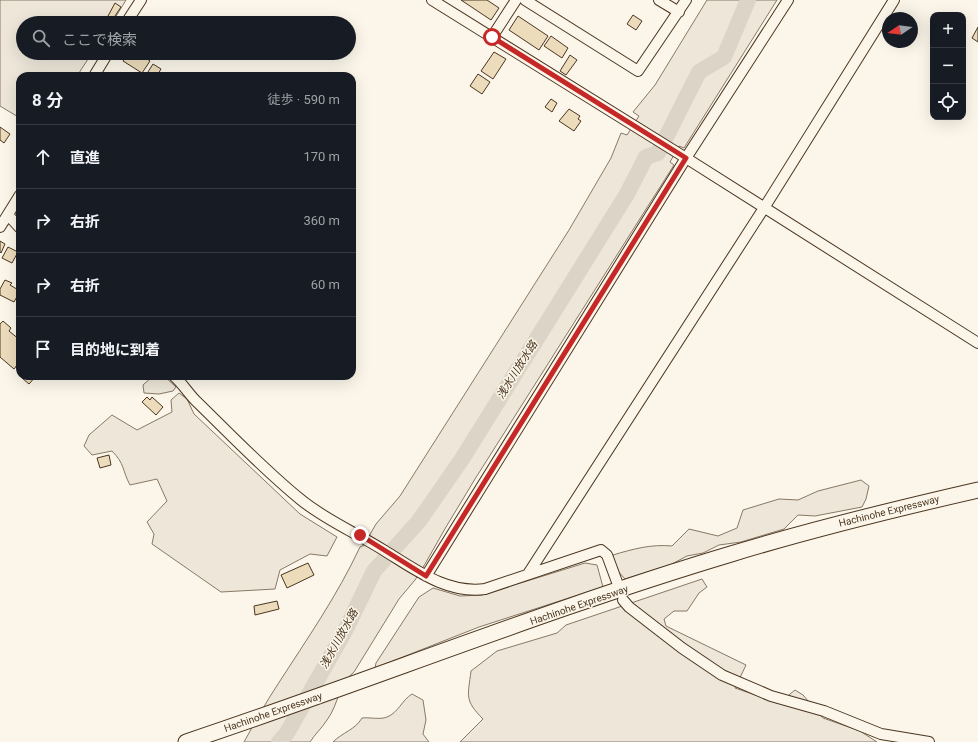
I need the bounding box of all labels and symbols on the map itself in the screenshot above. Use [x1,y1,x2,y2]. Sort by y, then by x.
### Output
north arrow [882,12,918,48]
route start [483,28,501,46]
water label: 浅水川放水路 [494,338,541,401]
street label: Hachinohe Expressway [838,493,941,529]
route end [351,526,369,544]
street label: Hachinohe Expressway [528,583,630,627]
water label: 浅水川放水路 [317,606,361,671]
street label: Hachinohe Expressway [222,690,324,734]

